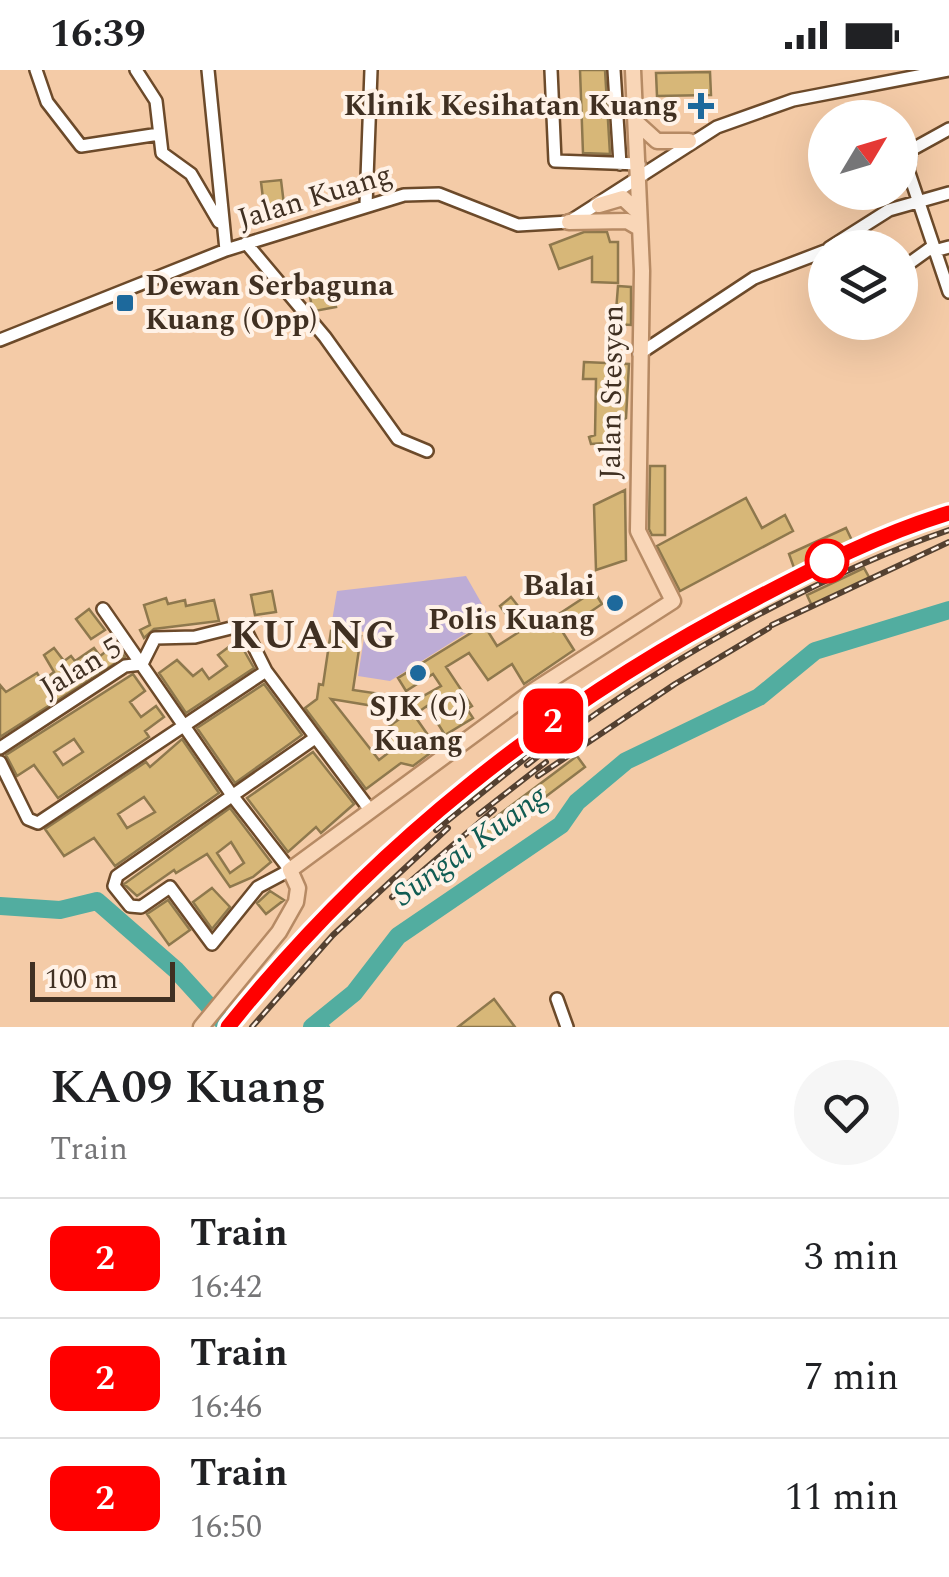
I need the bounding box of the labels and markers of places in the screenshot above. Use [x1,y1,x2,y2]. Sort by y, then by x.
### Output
place label: Klinik Kesihatan Kuang [343,83,678,129]
marker: Klinik Kesihatan Kuang [688,93,714,119]
place label: Dewan Serbaguna Kuang (Opp) [145,263,394,343]
marker: Dewan Serbaguna Kuang (Opp) [114,292,136,314]
unlabelled marker [806,540,848,582]
place label: Balai Polis Kuang [428,563,595,643]
marker: Balai Polis Kuang [604,592,626,614]
marker: SJK (C) Kuang [407,662,429,684]
place label: SJK (C) Kuang [369,684,467,764]

